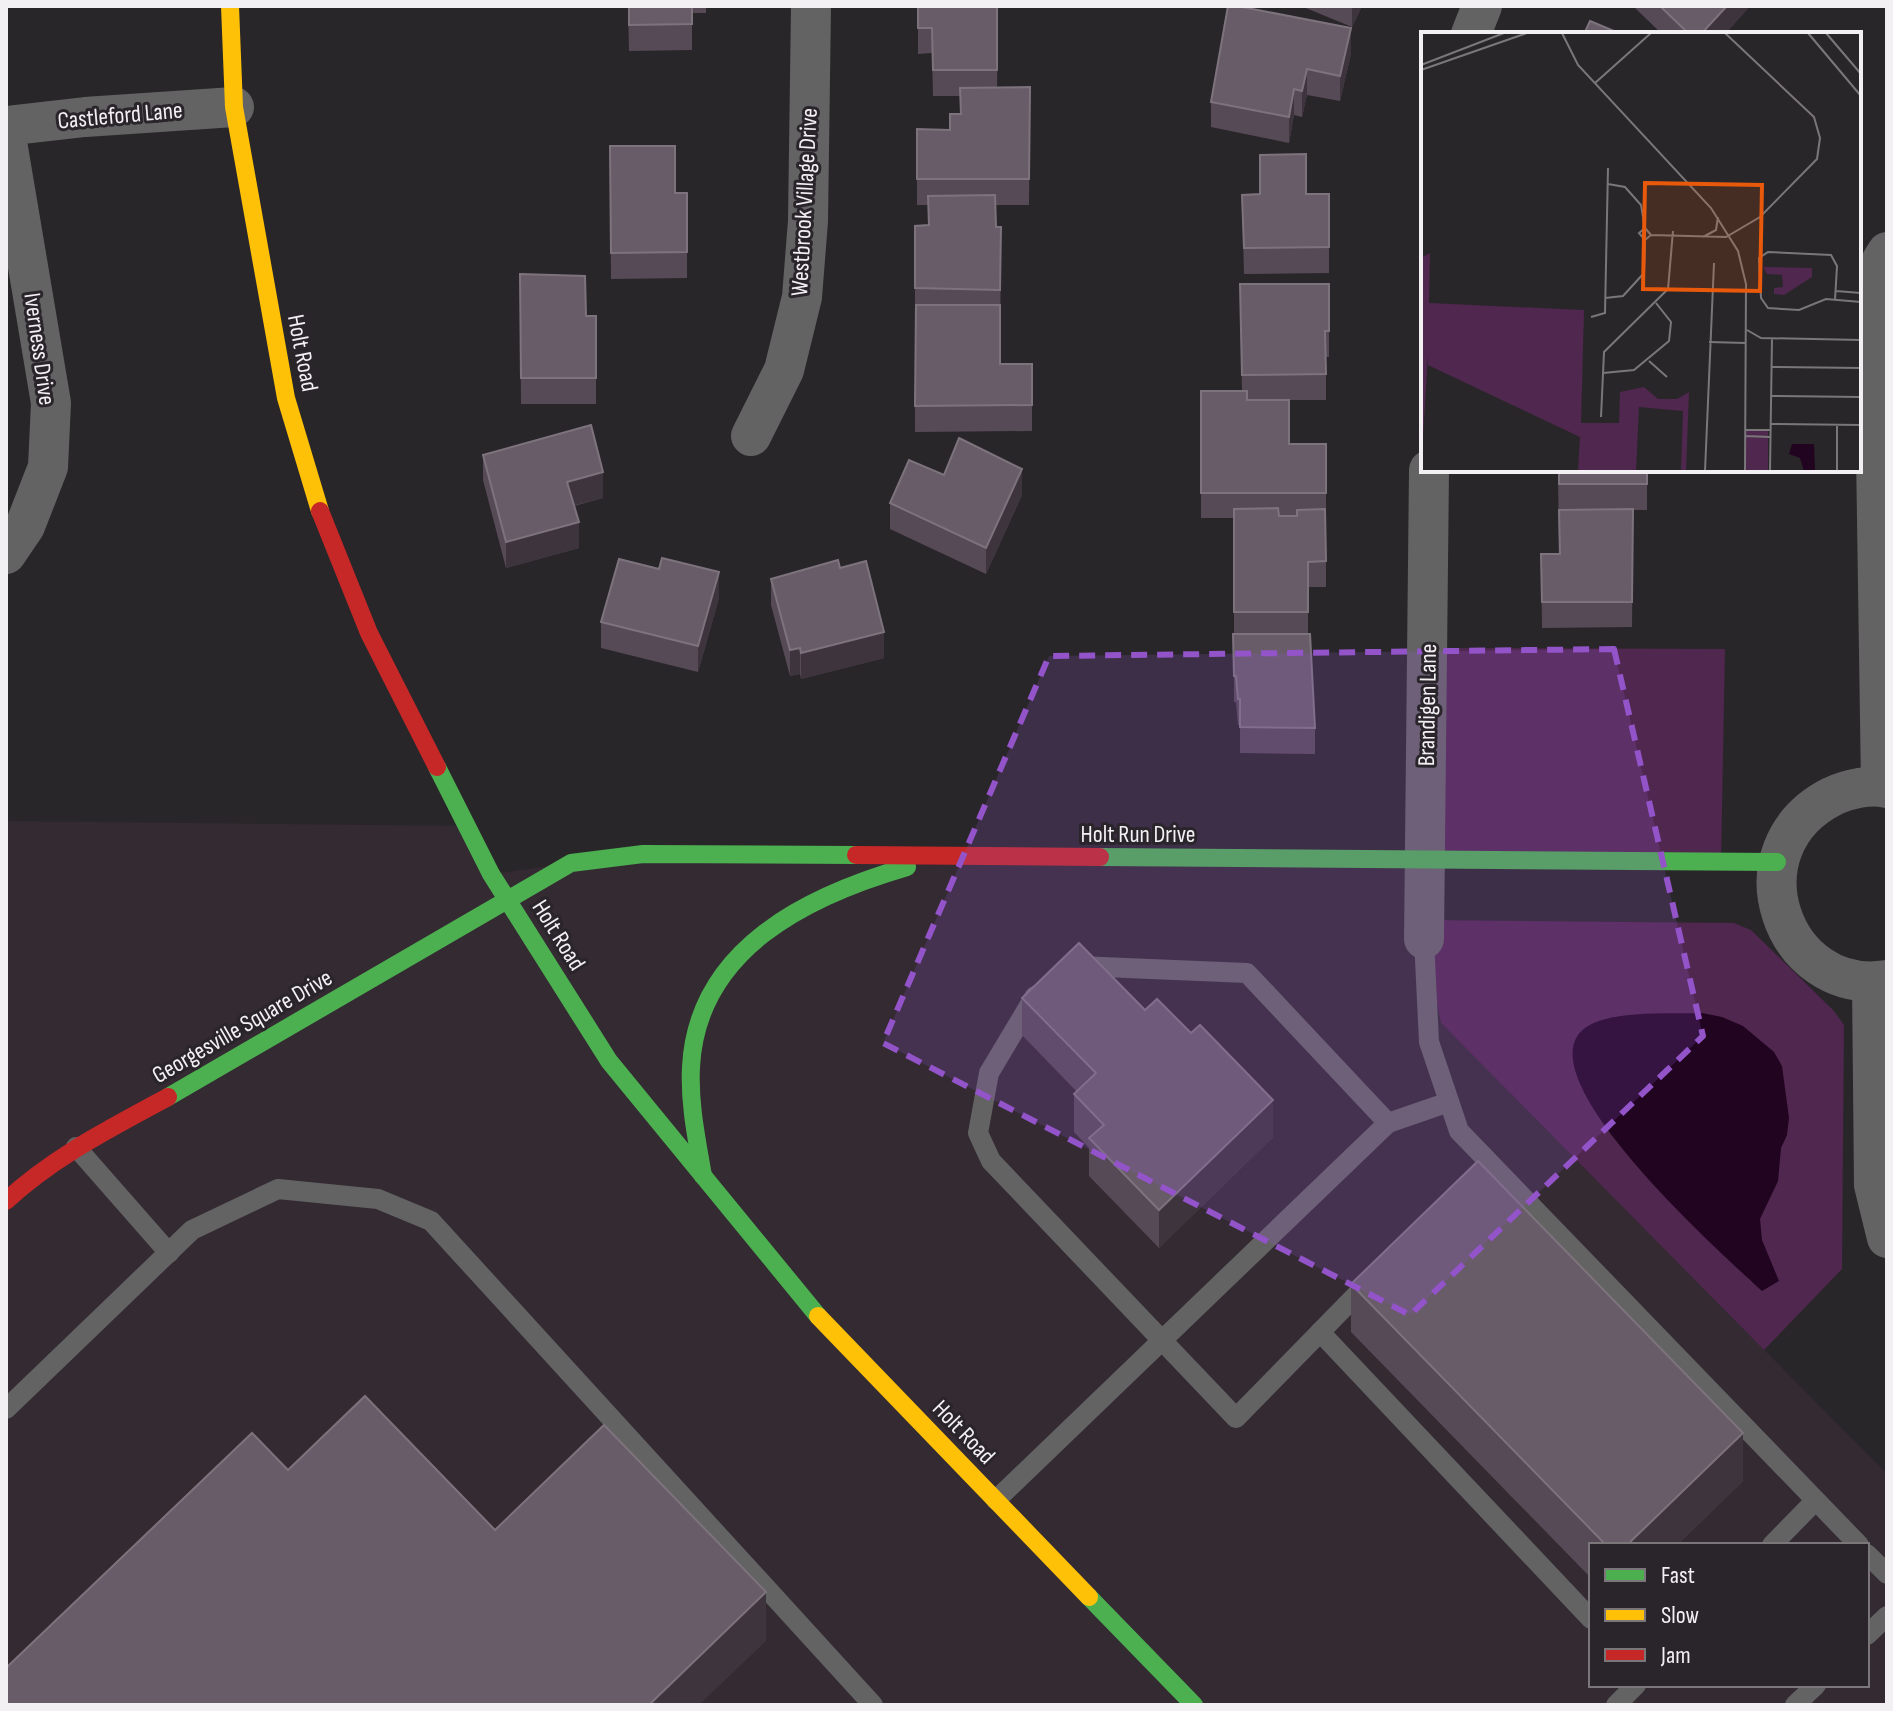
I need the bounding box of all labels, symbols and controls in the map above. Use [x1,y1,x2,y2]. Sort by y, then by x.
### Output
inset map [1421,32,1861,472]
street label: Castleford Lane [56,96,184,135]
street label: Westbrook Village Drive [785,107,824,297]
street label: Iverness Drive [17,291,62,407]
street label: Holt Road [281,312,324,394]
street label: Brandigen Lane [1412,644,1443,766]
street label: Holt Run Drive [1081,820,1195,849]
street label: Holt Road [526,895,591,976]
street label: Georgesville Square Drive [147,963,337,1090]
street label: Holt Road [926,1394,1001,1470]
legend [1589,1543,1869,1687]
text: Fast [1661,1561,1695,1590]
text: Slow [1661,1601,1699,1630]
text: Jam [1660,1641,1691,1670]

